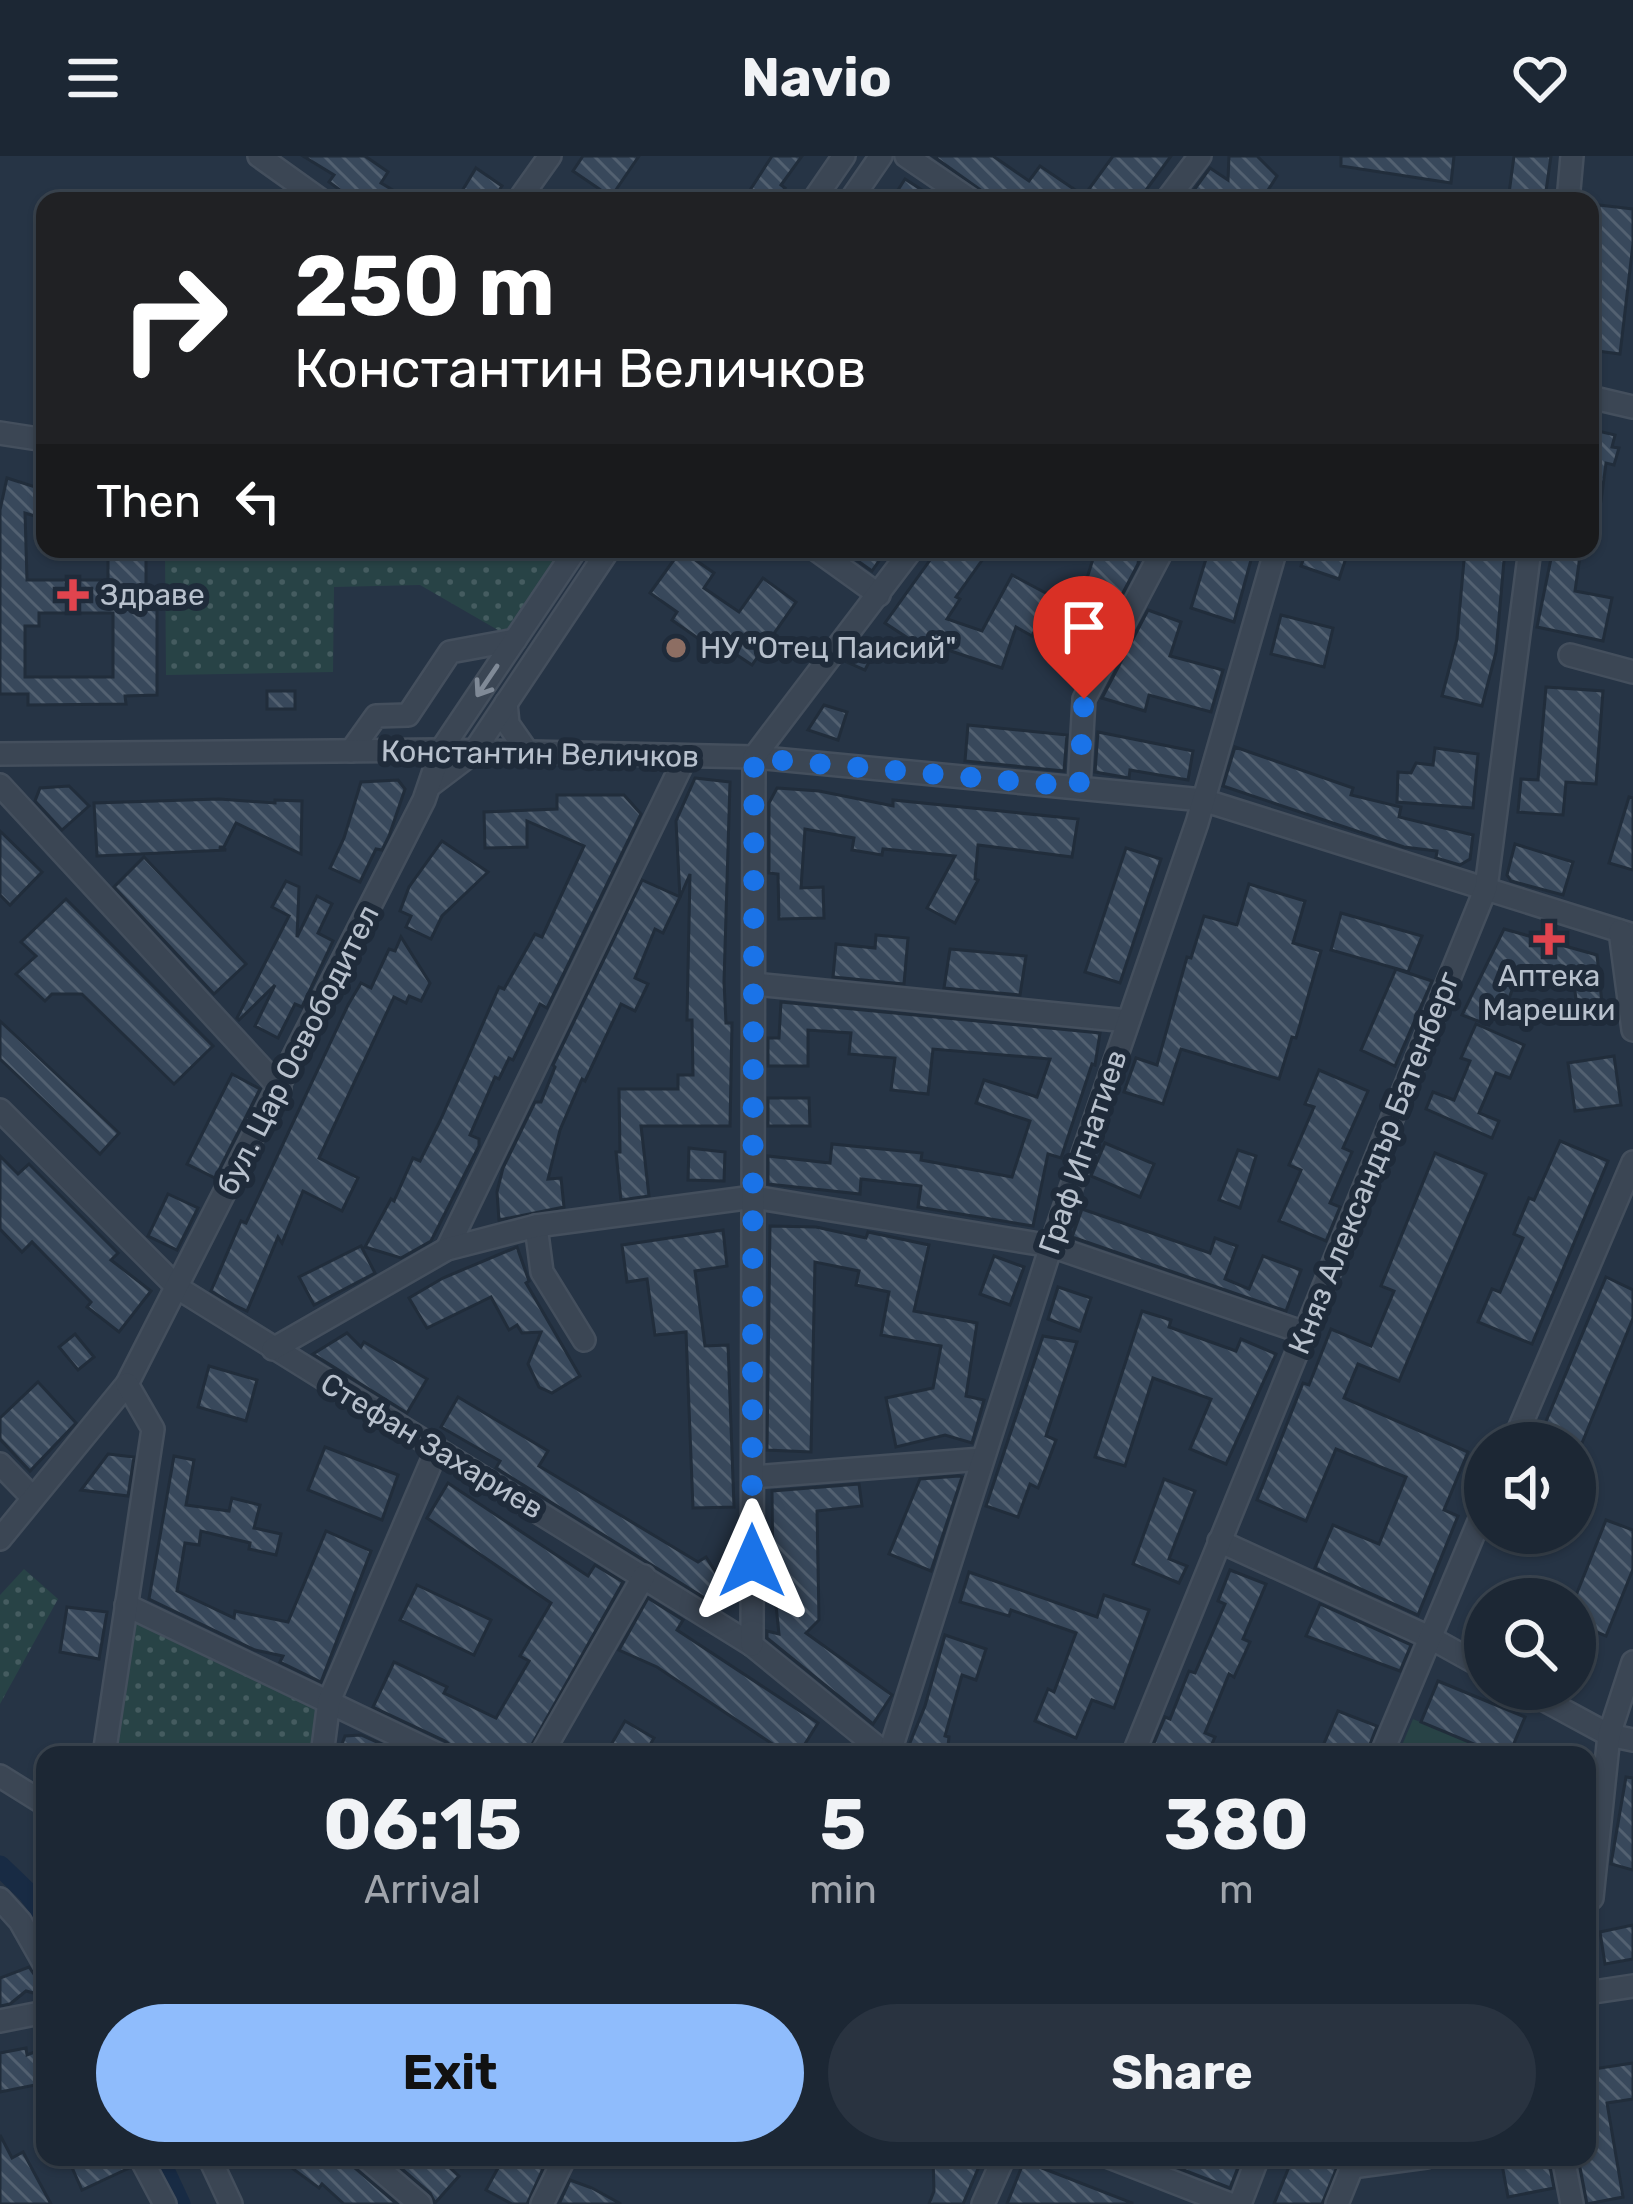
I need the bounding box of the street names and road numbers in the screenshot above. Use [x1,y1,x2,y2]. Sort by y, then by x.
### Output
street label: Константин Величков [381,733,699,775]
street label: бул. Цар Освободител [209,899,387,1201]
street label: Княз Александър Батенберг [1281,966,1467,1359]
street label: Граф Игнатиев [1031,1045,1135,1259]
street label: Стефан Захариев [314,1365,550,1527]

